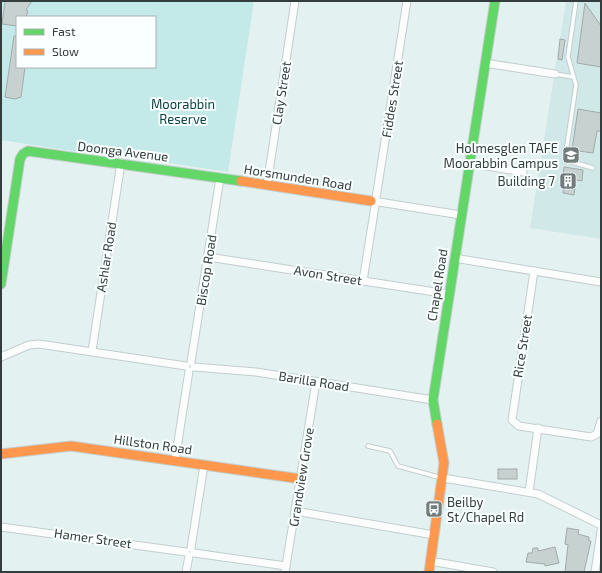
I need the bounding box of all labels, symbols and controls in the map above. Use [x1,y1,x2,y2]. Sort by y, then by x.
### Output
legend [16,16,156,68]
text: Fast [52,24,76,38]
text: Slow [52,44,79,58]
street label: Fiddes Street [378,59,406,139]
street label: Clay Street [268,60,294,126]
park label: Moorabbin Reserve [151,96,215,127]
street label: Doonga Avenue [77,137,169,165]
place label: Holmesglen TAFE Moorabbin Campus [443,140,558,171]
school or university icon: Holmesglen TAFE Moorabbin Campus [561,145,581,165]
street label: Horsmunden Road [243,161,353,193]
building icon: Building 7 [558,171,578,191]
place label: Building 7 [497,173,555,189]
street label: Ashlar Road [93,221,119,293]
street label: Biscop Road [192,233,220,307]
street label: Chapel Road [423,248,451,322]
street label: Avon Street [293,262,363,288]
street label: Rice Street [509,313,535,379]
street label: Barilla Road [278,368,350,394]
street label: Grandview Grove [285,426,317,528]
street label: Hillston Road [113,431,193,457]
place label: Beilby St/Chapel Rd [447,494,524,525]
bus stop icon: Beilby St/Chapel Rd [424,499,444,519]
street label: Hamer Street [53,525,133,551]

